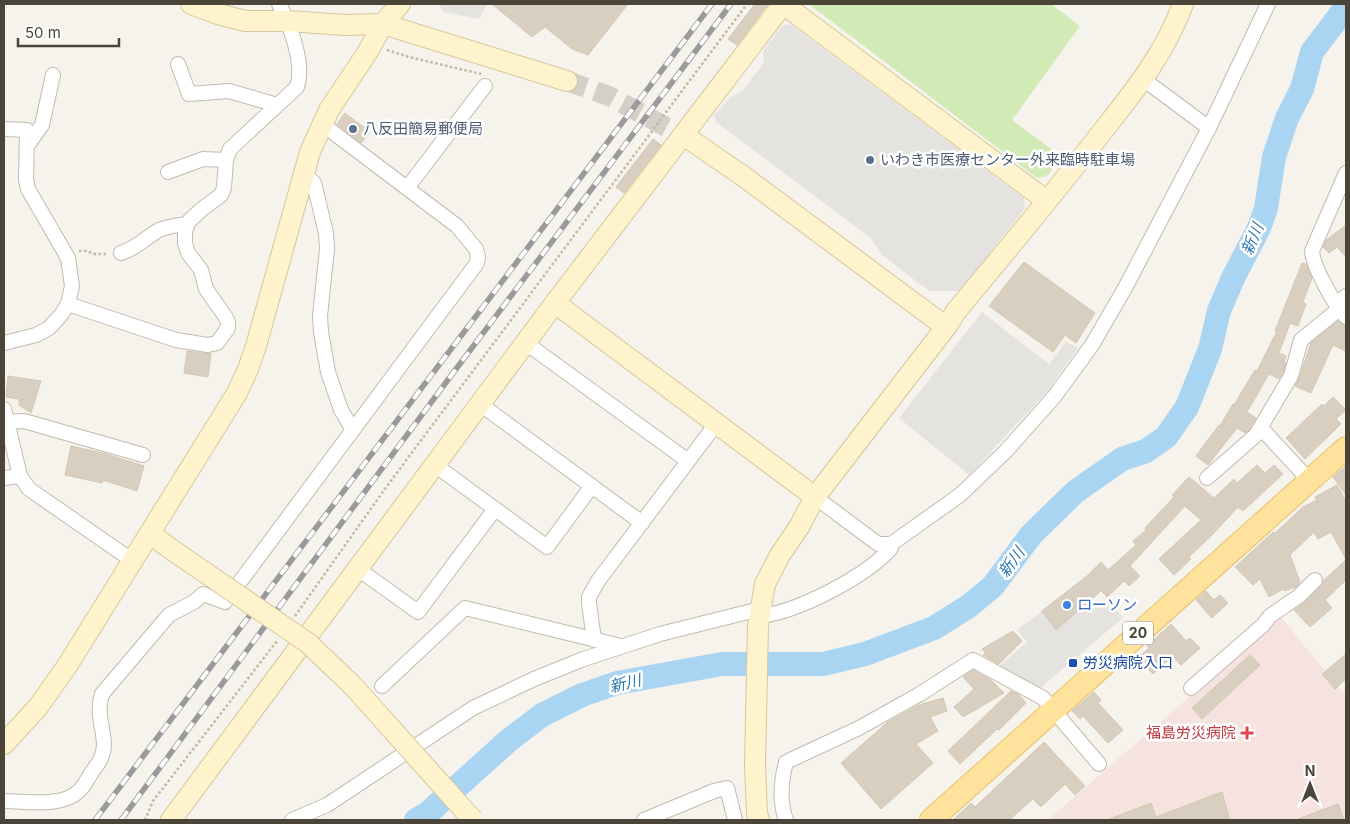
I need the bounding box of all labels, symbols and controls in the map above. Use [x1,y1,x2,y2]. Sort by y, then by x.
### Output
scale bar [18,15,119,47]
text: 50 m [25,23,61,42]
place label: 八反田簡易郵便局 [363,119,483,138]
marker: 八反田簡易郵便局 [347,123,359,135]
place label: いわき市医療センター外来臨時駐車場 [880,150,1135,169]
marker: いわき市医療センター外来臨時駐車場 [864,154,876,166]
water label: 新川 [1237,219,1268,258]
water label: 新川 [994,542,1030,581]
place label: ローソン [1077,595,1137,614]
marker: ローソン [1061,599,1073,611]
road number: 20 [1123,622,1153,644]
place label: 労災病院入口 [1083,653,1173,672]
marker: 労災病院入口 [1067,657,1079,669]
water label: 新川 [607,669,645,696]
place label: 福島労災病院 [1146,723,1236,742]
marker: 福島労災病院 [1240,726,1254,740]
north arrow [1285,759,1335,809]
text: N [1305,762,1315,779]

